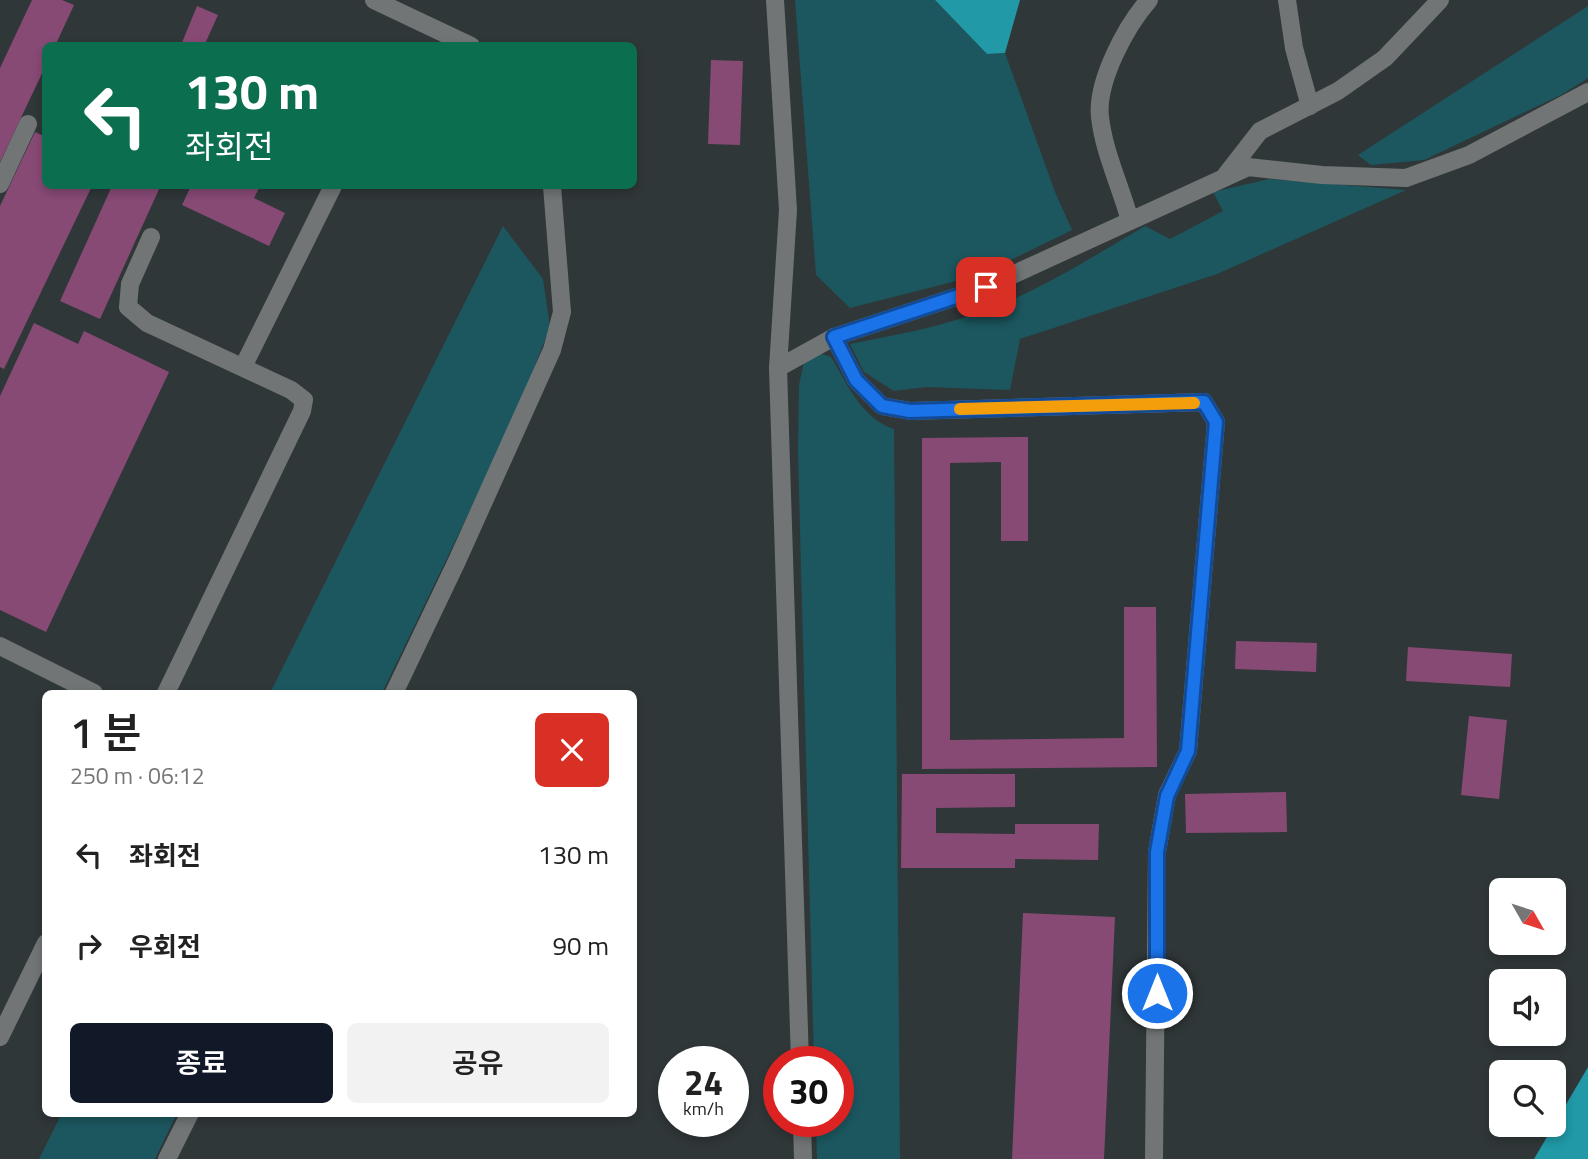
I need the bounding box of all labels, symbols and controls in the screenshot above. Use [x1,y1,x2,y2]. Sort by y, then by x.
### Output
text: 130 m [185,53,319,128]
icon: left [70,70,161,161]
text: 좌회전 [185,122,273,170]
pin [956,257,1016,317]
icon: arrive [967,268,1005,306]
text: 1 분 [70,700,141,764]
button: close [535,713,609,787]
text: 250 m · 06:12 [70,758,205,793]
text: 130 m [538,835,609,874]
icon: left [70,836,108,874]
text: 좌회전 [129,836,201,875]
north arrow [1489,878,1566,956]
map controls [1489,878,1566,1137]
text: 90 m [552,926,609,965]
icon: right [70,927,108,965]
text: 우회전 [129,927,201,966]
position arrow [1120,956,1194,1030]
button: sound [1489,969,1566,1046]
button: 종료 [70,1023,333,1103]
button: 공유 [347,1023,609,1103]
speed limit sign: 30 [763,1046,854,1137]
text: 24 [684,1055,723,1109]
button: search [1489,1060,1566,1137]
text: km/h [683,1095,724,1122]

